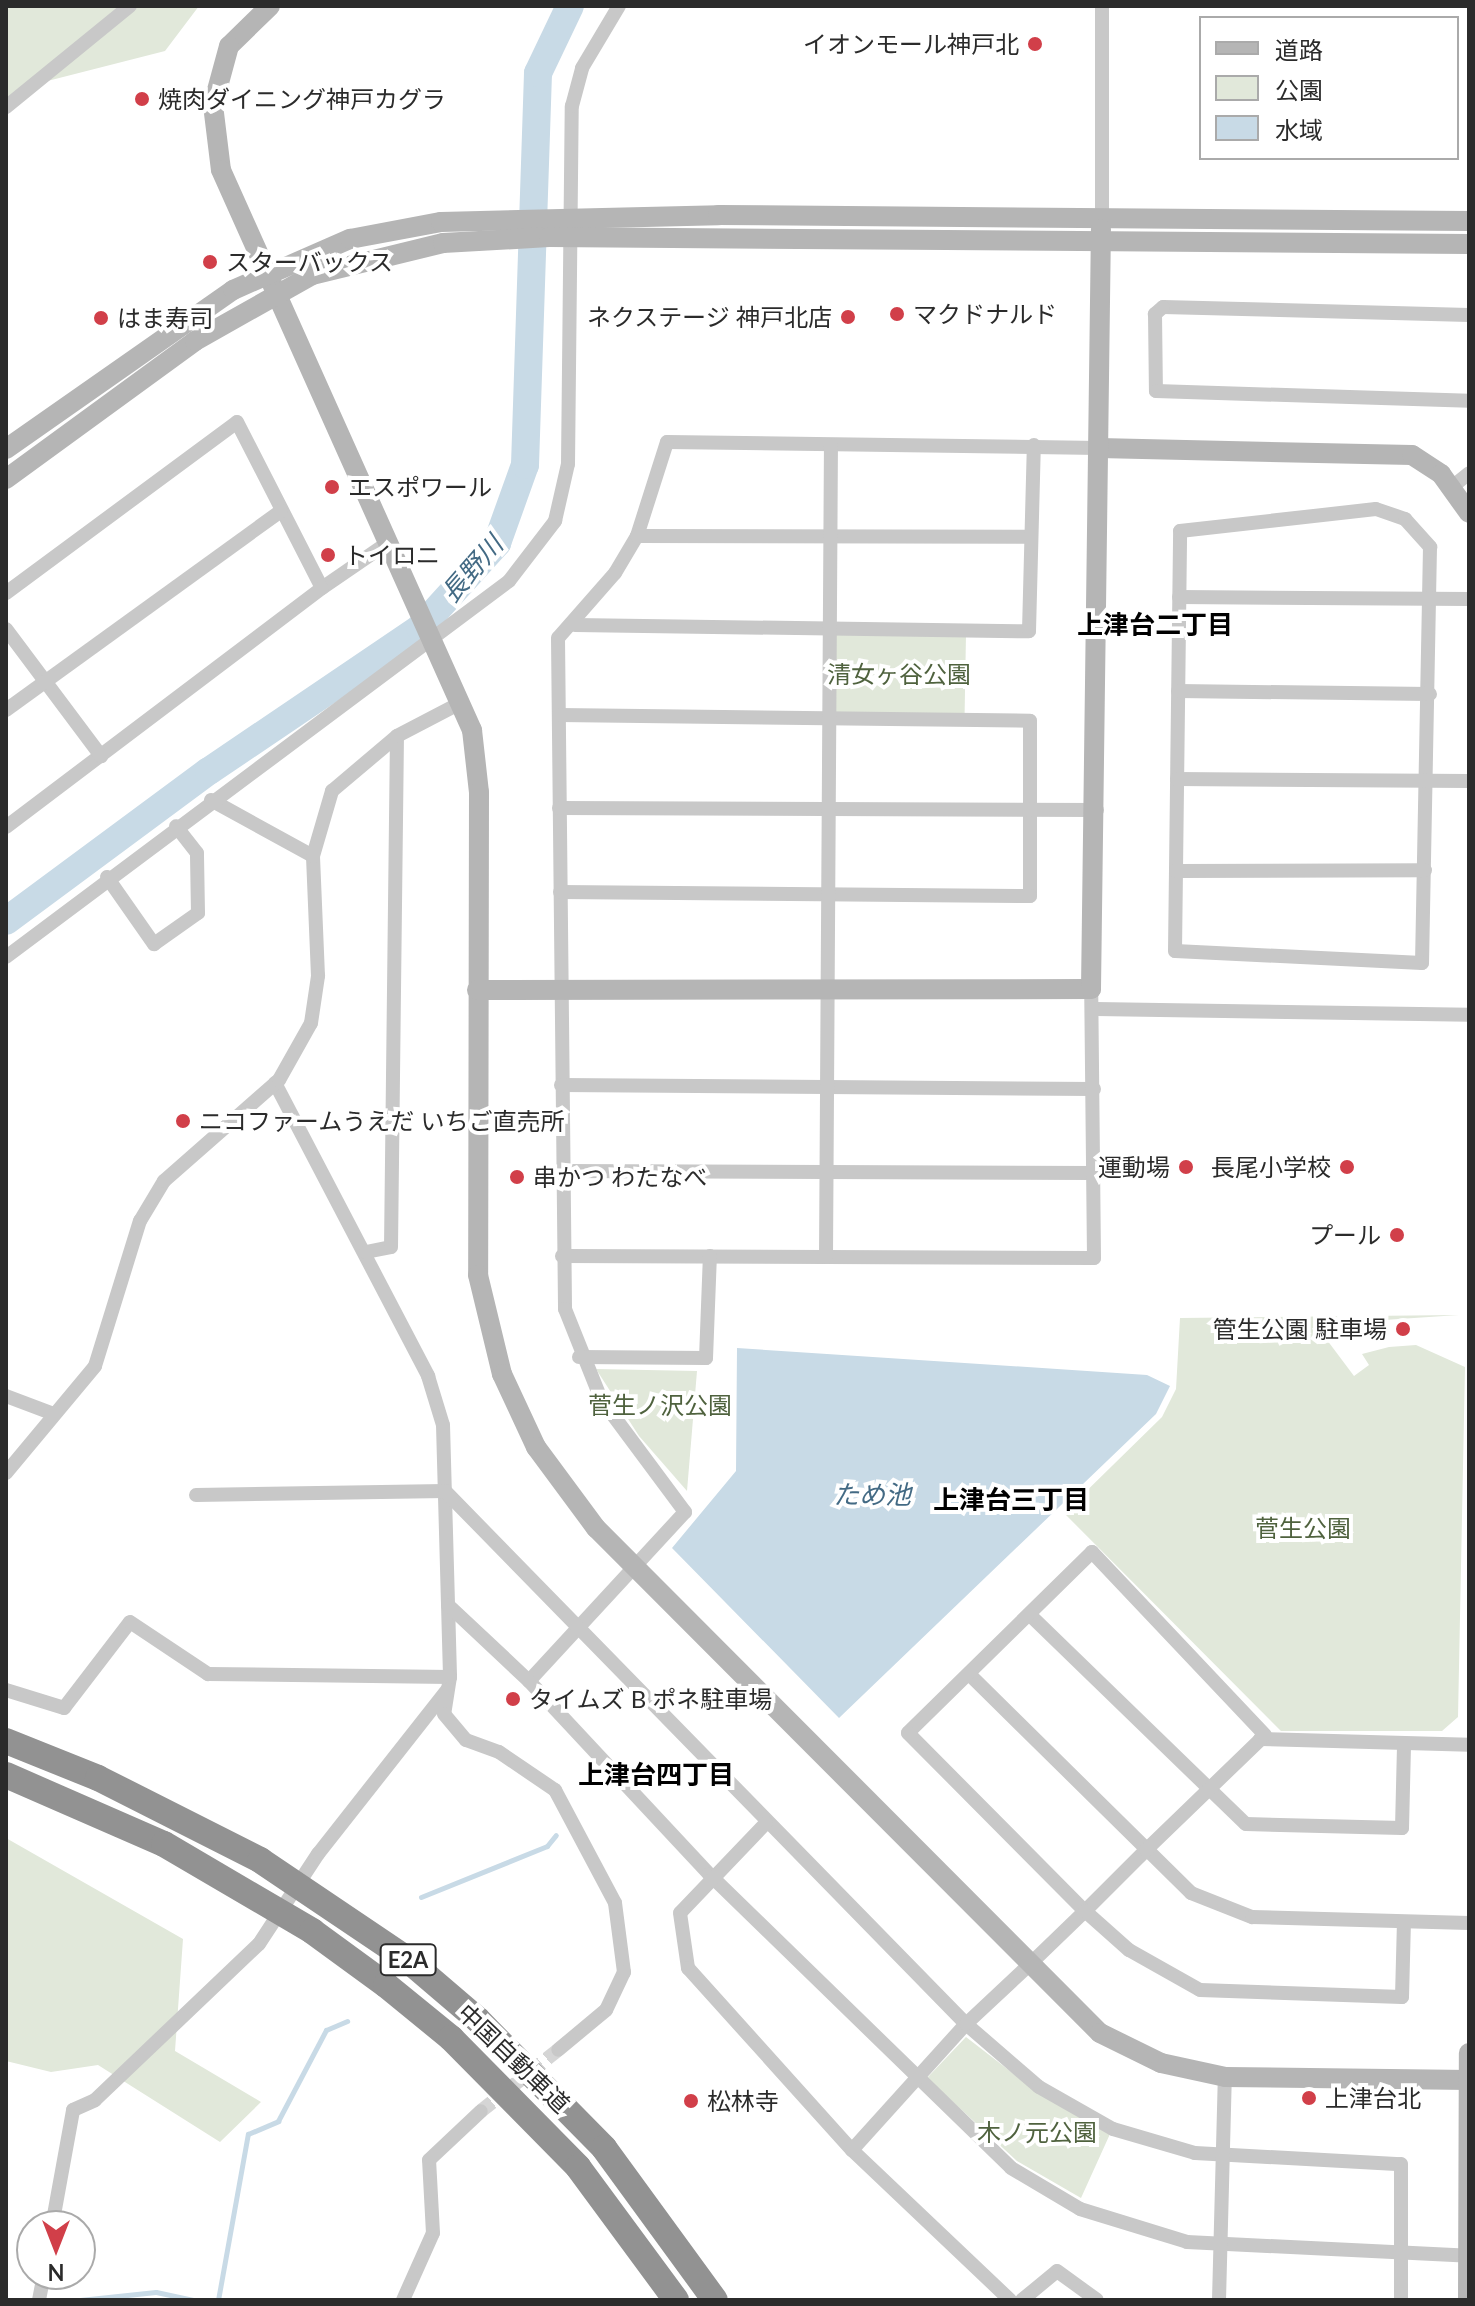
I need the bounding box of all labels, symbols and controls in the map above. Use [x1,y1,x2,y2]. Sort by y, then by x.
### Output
legend [1199,16,1459,160]
place label: イオンモール神戸北 [803,30,1019,58]
marker: イオンモール神戸北 [1026,35,1044,53]
text: 道路 [1275,35,1323,64]
text: 公園 [1275,75,1323,104]
place label: 焼肉ダイニング神戸カグラ [158,85,446,113]
marker: 焼肉ダイニング神戸カグラ [133,90,151,108]
text: 水域 [1275,115,1323,144]
place label: スターバックス [226,248,394,276]
marker: スターバックス [201,253,219,271]
place label: マクドナルド [913,300,1057,328]
place label: ネクステージ 神戸北店 [586,303,832,331]
place label: はま寿司 [117,304,213,332]
marker: マクドナルド [888,305,906,323]
marker: ネクステージ 神戸北店 [839,308,857,326]
marker: はま寿司 [92,309,110,327]
place label: エスポワール [348,473,492,501]
marker: エスポワール [323,478,341,496]
water label: 長野川 [435,529,509,609]
place label: トイロニ [344,541,440,569]
marker: トイロニ [319,546,337,564]
district label: 上津台二丁目 [1077,609,1233,641]
park label: 清女ヶ谷公園 [827,660,971,688]
place label: ニコファームうえだ いちご直売所 [199,1107,565,1135]
marker: ニコファームうえだ いちご直売所 [174,1112,192,1130]
place label: 運動場 [1098,1153,1170,1181]
place label: 長尾小学校 [1211,1153,1331,1181]
marker: 運動場 [1177,1158,1195,1176]
marker: 長尾小学校 [1338,1158,1356,1176]
place label: 串かつ わたなべ [533,1163,707,1191]
marker: 串かつ わたなべ [508,1168,526,1186]
place label: プール [1309,1221,1381,1249]
marker: プール [1388,1226,1406,1244]
place label: 管生公園 駐車場 [1213,1315,1387,1343]
marker: 管生公園 駐車場 [1394,1320,1412,1338]
park label: 菅生ノ沢公園 [588,1391,732,1419]
water label: ため池 [833,1479,911,1511]
district label: 上津台三丁目 [933,1484,1089,1516]
park label: 菅生公園 [1255,1514,1351,1542]
place label: タイムズ B ポネ駐車場 [529,1685,773,1713]
marker: タイムズ B ポネ駐車場 [504,1690,522,1708]
district label: 上津台四丁目 [578,1759,734,1791]
road number: E2A [378,1942,438,1978]
street label: 中国自動車道 [452,1998,576,2118]
place label: 上津台北 [1325,2084,1421,2112]
place label: 松林寺 [707,2087,779,2115]
marker: 上津台北 [1300,2089,1318,2107]
marker: 松林寺 [682,2092,700,2110]
park label: 木ノ元公園 [977,2118,1097,2146]
north arrow [16,2210,96,2290]
text: N [48,2259,64,2286]

